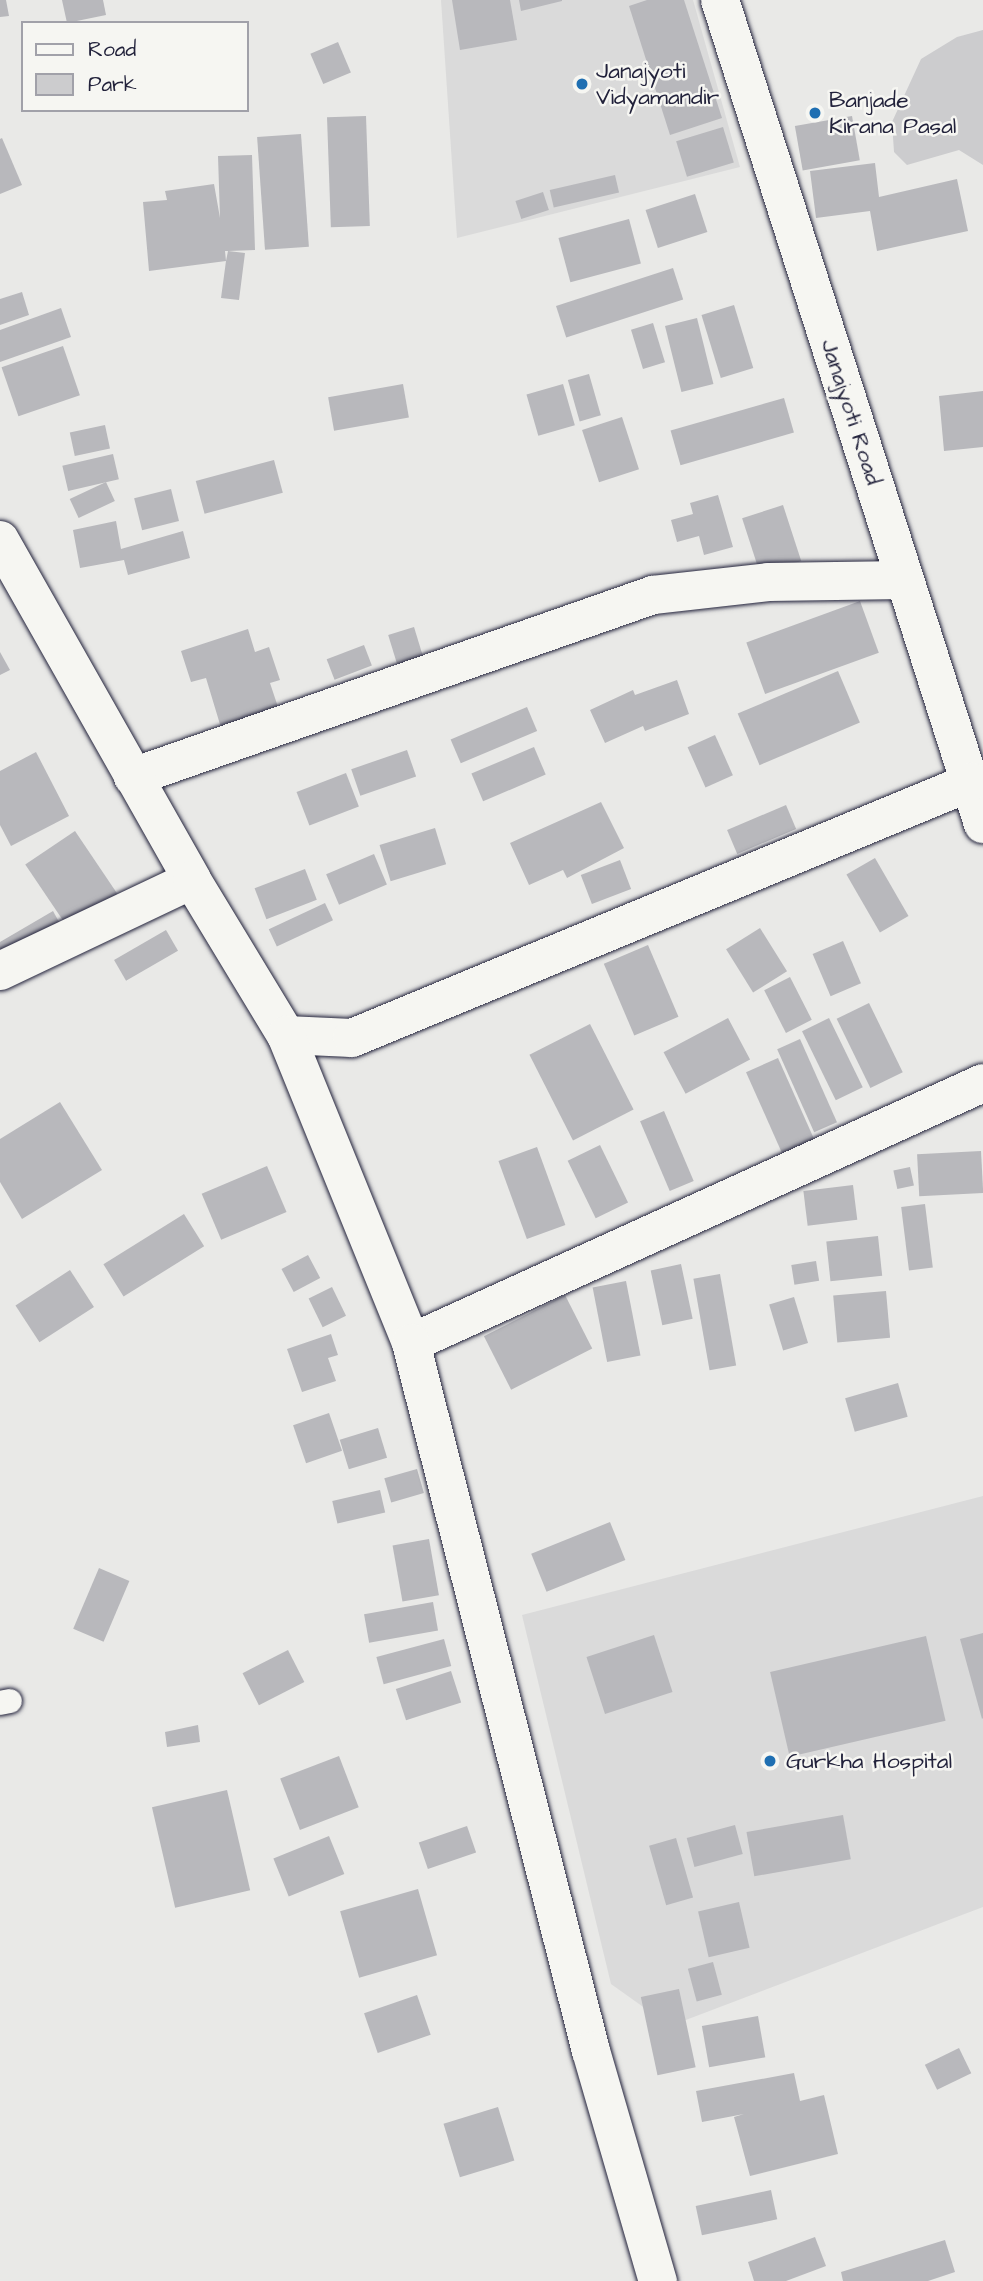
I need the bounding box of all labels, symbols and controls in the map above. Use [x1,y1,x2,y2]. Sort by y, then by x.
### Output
legend [21,21,248,112]
text: Road [88,35,136,64]
place label: Janajyoti Vidyamandir [596,57,719,111]
text: Park [88,70,137,99]
marker: Janajyoti Vidyamandir [574,76,590,92]
place label: Banjade Kirana Pasal [829,86,956,140]
marker: Banjade Kirana Pasal [807,105,823,121]
street label: Janajyoti Road [814,336,888,488]
place label: Gurkha Hospital [786,1747,952,1775]
marker: Gurkha Hospital [760,1751,780,1771]

